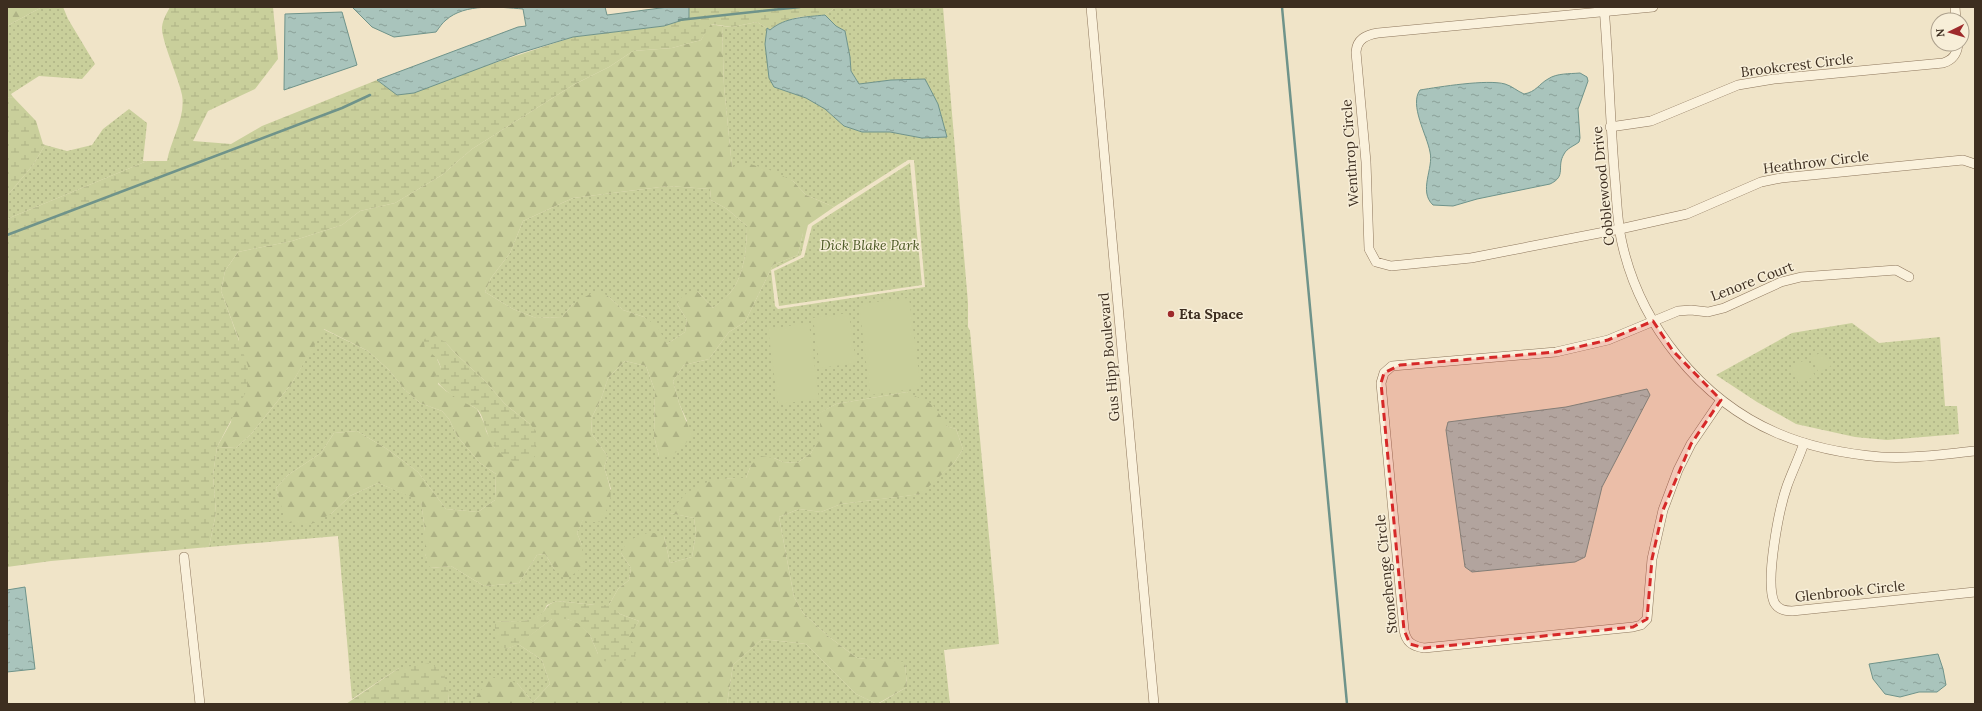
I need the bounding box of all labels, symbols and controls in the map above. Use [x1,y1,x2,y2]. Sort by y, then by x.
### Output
north arrow [1930,12,1970,52]
text: N [1933,28,1947,38]
street label: Brookcrest Circle [1740,49,1855,81]
street label: Wenthrop Circle [1337,98,1363,207]
street label: Cobblewood Drive [1588,125,1618,247]
street label: Heathrow Circle [1762,147,1870,177]
park label: Dick Blake Park [820,236,920,254]
street label: Lenore Court [1708,257,1797,305]
street label: Gus Hipp Boulevard [1094,292,1124,422]
place label: Eta Space [1179,305,1244,323]
marker: Eta Space [1166,309,1176,319]
street label: Stonehenge Circle [1371,513,1401,634]
street label: Glenbrook Circle [1794,576,1906,606]

